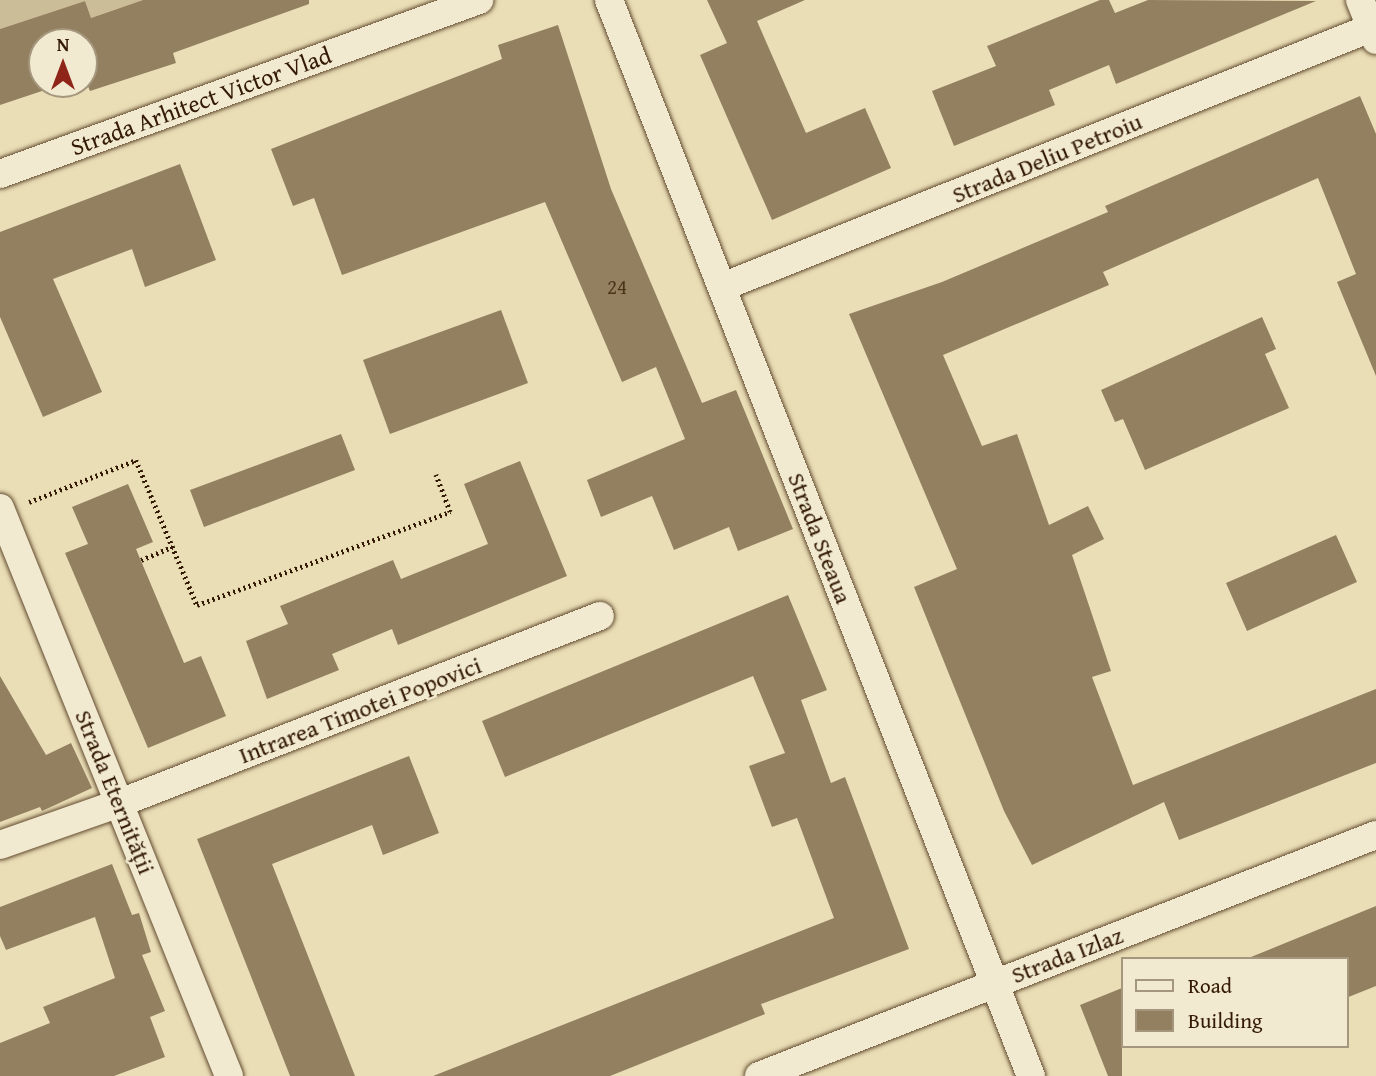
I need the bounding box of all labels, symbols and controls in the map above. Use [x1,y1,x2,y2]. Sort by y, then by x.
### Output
north arrow [28,28,98,98]
text: N [57,30,69,58]
street label: Strada Arhitect Victor Vlad [67,40,335,162]
street label: Strada Deliu Petroiu [948,107,1146,209]
house number: 24 [607,274,627,300]
street label: Strada Steaua [782,469,858,607]
street label: Intrarea Timotei Popovici [235,650,485,770]
street label: Strada Eternității [69,706,161,878]
street label: Strada Izlaz [1007,921,1127,989]
legend [1120,957,1348,1048]
text: Road [1188,970,1232,1001]
text: Building [1188,1005,1262,1036]

